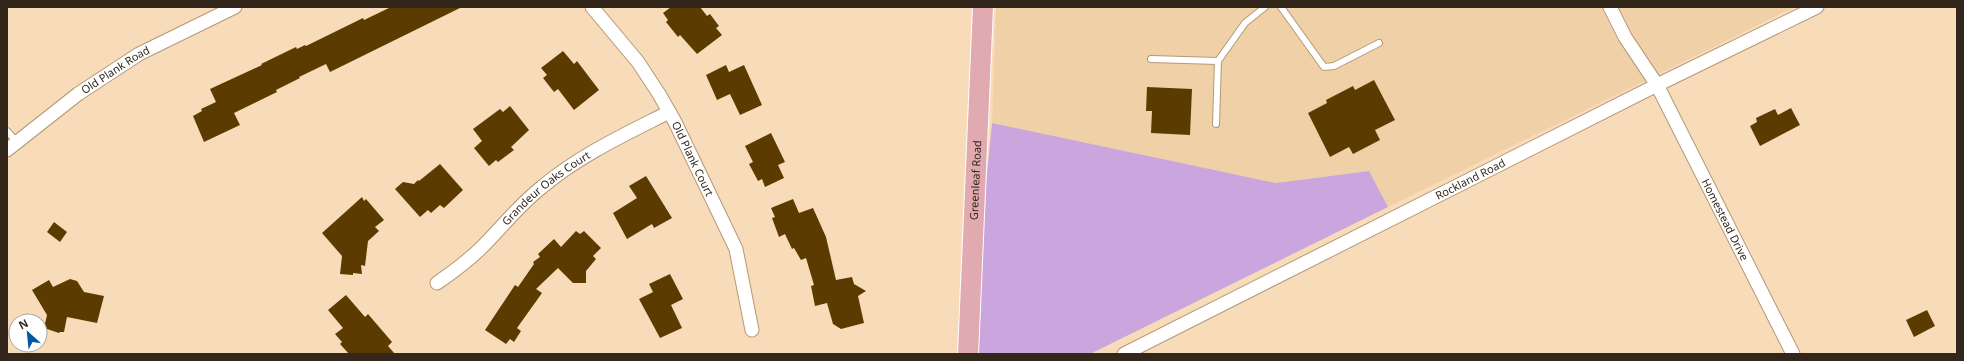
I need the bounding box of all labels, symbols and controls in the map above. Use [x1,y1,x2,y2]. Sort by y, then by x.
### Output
street label: Old Plank Road [78,42,152,97]
street label: Old Plank Court [669,119,717,198]
street label: Greenleaf Road [966,140,984,220]
street label: Grandeur Oaks Court [498,147,593,228]
street label: Rockland Road [1433,155,1508,203]
street label: Homestead Drive [1699,176,1752,263]
north arrow [8,313,48,353]
text: N [16,315,31,332]

